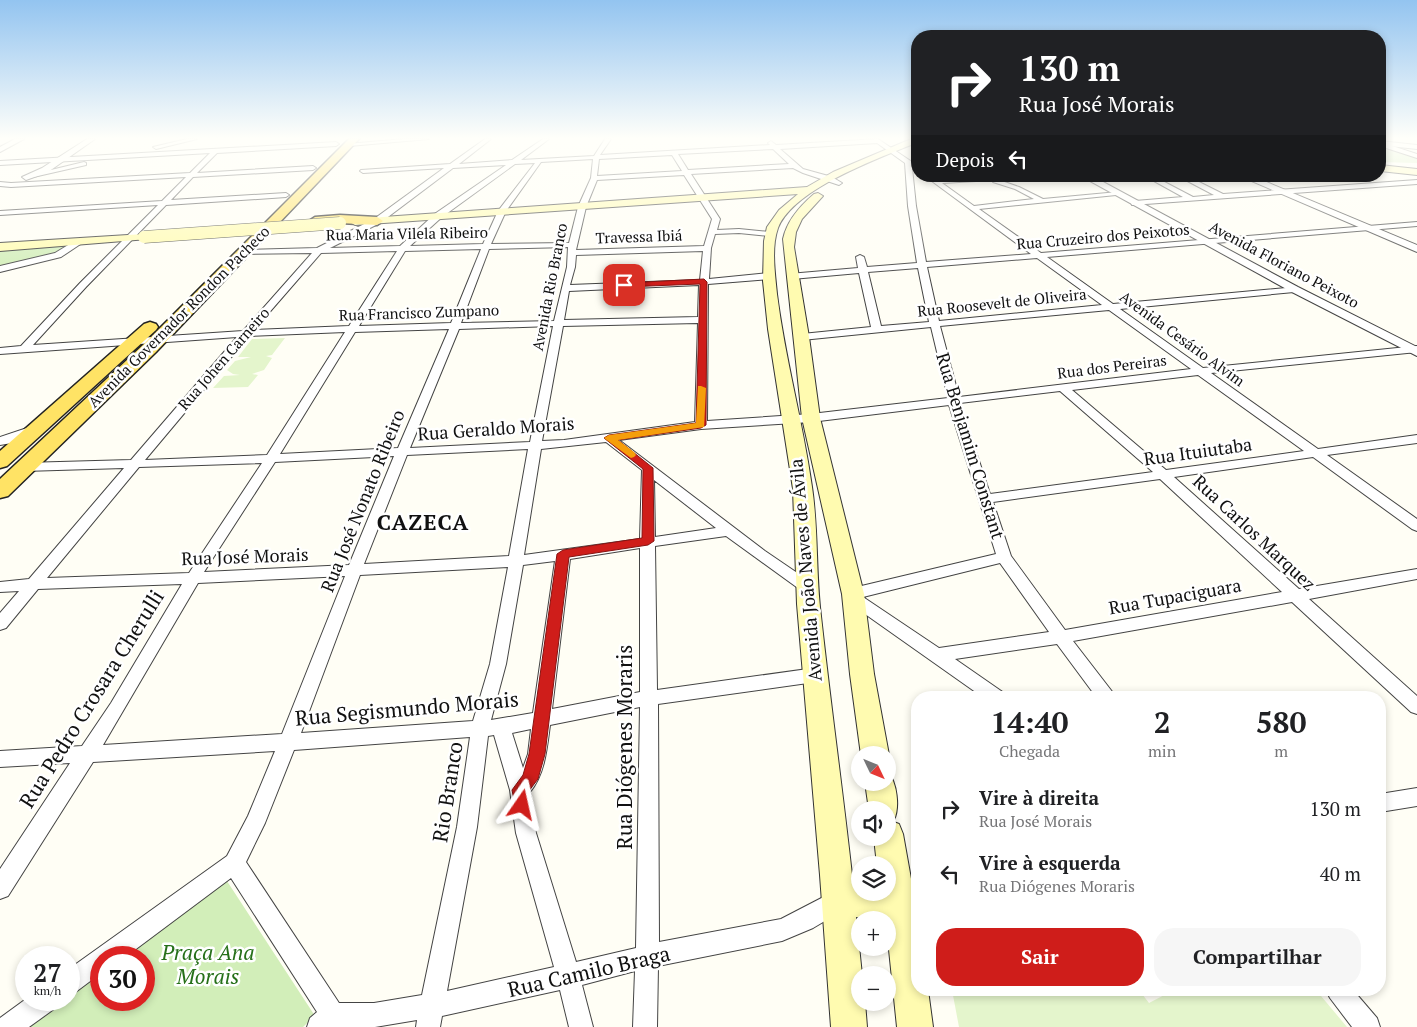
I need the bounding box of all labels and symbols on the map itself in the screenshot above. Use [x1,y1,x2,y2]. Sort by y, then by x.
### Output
street label: Avenida Floriano Peixoto [1206,216,1363,312]
street label: Rua Cruzeiro dos Peixotos [1016,218,1190,254]
street label: Avenida Governador Rondon Pacheco [83,221,273,411]
street label: Avenida Rio Branco [527,221,571,352]
street label: Rua Maria Vilela Ribeiro [326,222,488,244]
street label: Travessa Ibiá [595,224,683,248]
pin [603,264,645,306]
street label: Rua Roosevelt de Oliveira [916,283,1088,321]
street label: Avenida Cesário Alvim [1116,286,1249,390]
street label: Rua Francisco Zumpano [338,299,499,325]
street label: Rua Johen Carneiro [173,303,273,414]
street label: Rua Benjamim Constant [931,349,1011,542]
street label: Rua dos Pereiras [1056,349,1168,383]
street label: Rua José Nonato Ribeiro [315,406,410,595]
street label: Rua Geraldo Morais [417,411,575,445]
street label: Rua Ituiutaba [1142,432,1254,470]
street label: Avenida João Naves de Ávila [783,458,827,682]
street label: Rua Carlos Marquez [1188,469,1321,596]
district label: CAZECA [377,507,469,536]
street label: Rua José Morais [181,542,309,570]
street label: Rua Tupaciguara [1107,573,1243,619]
street label: Rua Pedro Crosara Cherulli [12,584,170,813]
street label: Rua Diógenes Moraris [610,645,638,849]
street label: Rua Segismundo Morais [294,684,520,732]
street label: Rio Branco [425,740,469,844]
north arrow [851,746,896,791]
position arrow [495,778,547,830]
park label: Praça Ana Morais [160,938,255,990]
street label: Rua Camilo Braga [505,939,673,1003]
speed limit sign: 30 [90,946,155,1011]

